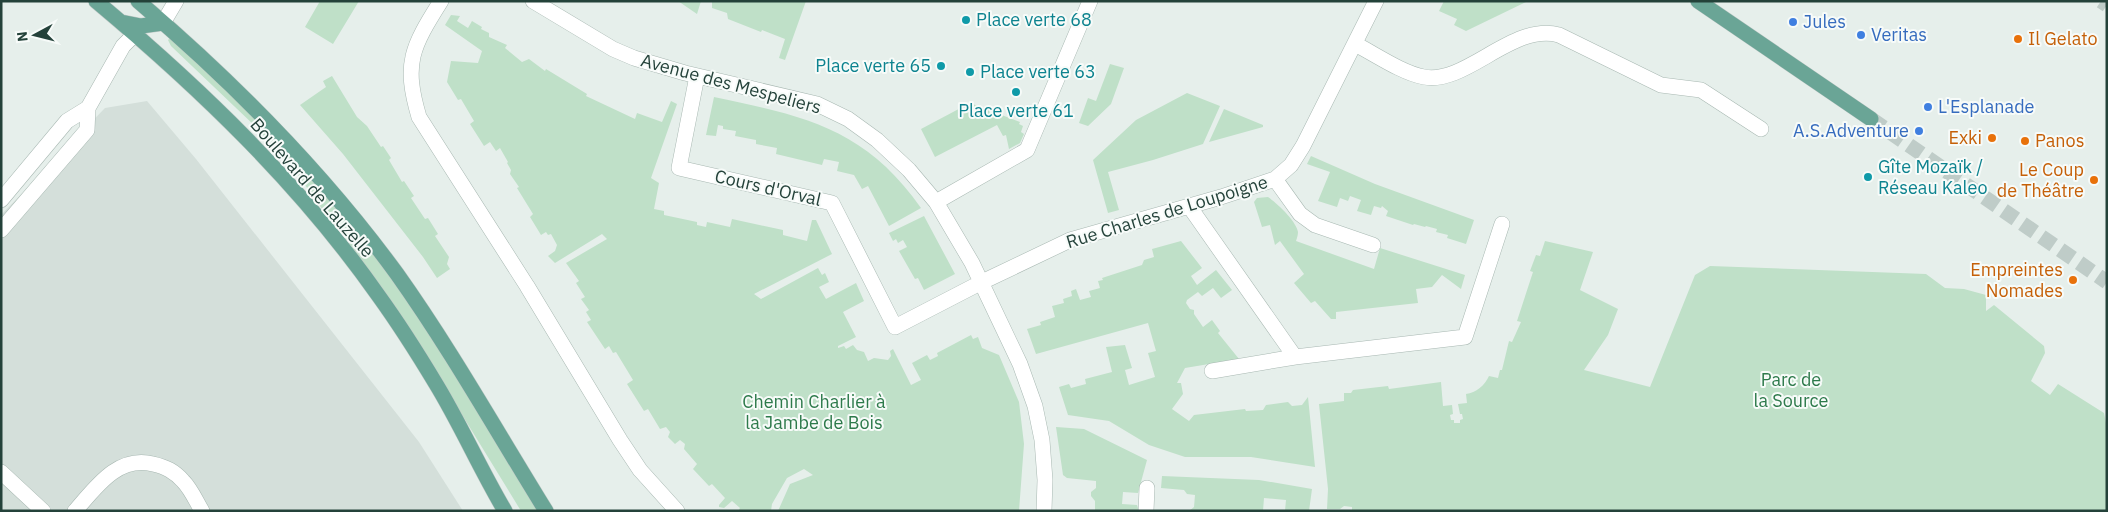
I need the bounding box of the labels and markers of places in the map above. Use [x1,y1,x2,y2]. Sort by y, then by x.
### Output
place label: Place verte 68 [976,8,1092,31]
place label: Jules [1803,10,1846,33]
marker: Place verte 68 [960,14,972,26]
marker: Jules [1787,16,1799,28]
place label: Veritas [1871,23,1927,46]
place label: Il Gelato [2028,27,2098,50]
marker: Veritas [1855,29,1867,41]
marker: Il Gelato [2012,33,2024,45]
place label: Place verte 65 [815,54,931,77]
marker: Place verte 65 [935,60,947,72]
place label: Place verte 63 [980,60,1096,83]
marker: Place verte 63 [964,66,976,78]
marker: Place verte 61 [1010,86,1022,98]
place label: L'Esplanade [1938,95,2035,118]
place label: Place verte 61 [958,99,1074,122]
marker: L'Esplanade [1922,101,1934,113]
place label: A.S.Adventure [1793,119,1909,142]
marker: A.S.Adventure [1913,125,1925,137]
place label: Exki [1948,126,1982,149]
place label: Panos [2035,129,2084,152]
marker: Exki [1986,132,1998,144]
marker: Panos [2019,135,2031,147]
place label: Gîte Mozaïk / Réseau Kaleo [1878,155,1987,199]
place label: Le Coup de Théâtre [1997,158,2084,202]
marker: Gîte Mozaïk / Réseau Kaleo [1862,171,1874,183]
marker: Le Coup de Théâtre [2088,174,2100,186]
place label: Empreintes Nomades [1970,258,2063,302]
marker: Empreintes Nomades [2067,274,2079,286]

